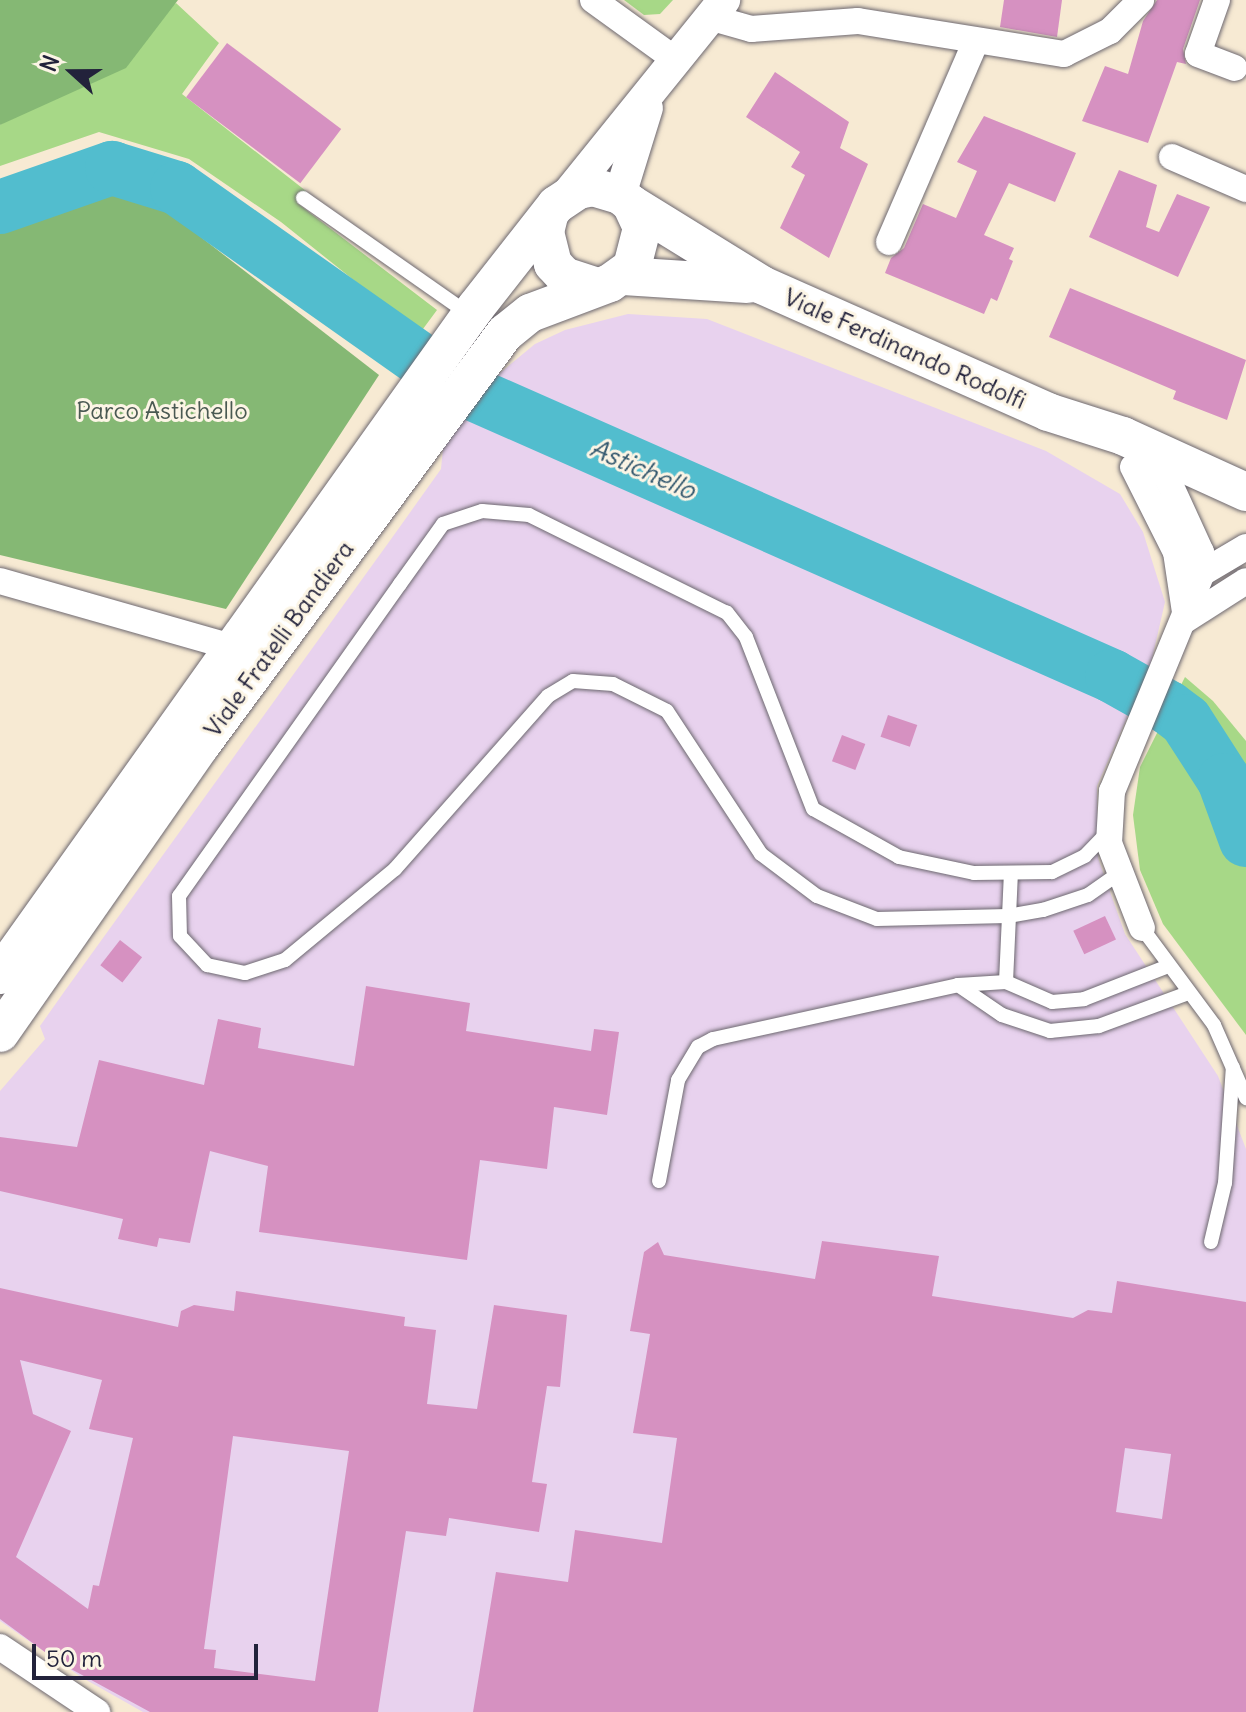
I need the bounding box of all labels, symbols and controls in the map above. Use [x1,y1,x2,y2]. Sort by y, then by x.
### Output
north arrow [32,32,112,112]
text: N [34,51,65,76]
street label: Viale Ferdinando Rodolfi [780,283,1030,415]
park label: Parco Astichello [76,397,248,425]
water label: Astichello [586,432,700,506]
street label: Viale Fratelli Bandiera [198,535,360,743]
scale bar [36,1628,262,1678]
text: 50 m [46,1643,102,1673]

